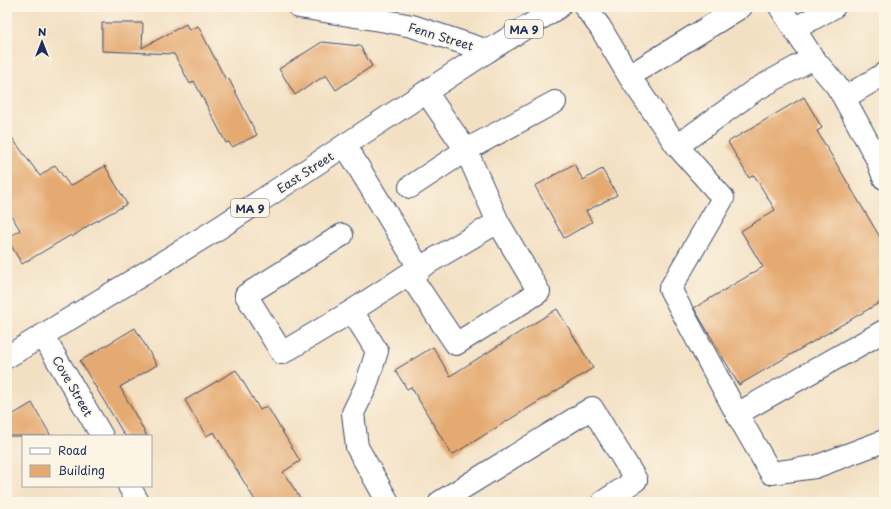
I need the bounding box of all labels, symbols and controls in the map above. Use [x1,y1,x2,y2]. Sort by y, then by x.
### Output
street label: Fenn Street [406,18,476,54]
road number: MA 9 [505,20,543,38]
north arrow [22,22,62,62]
text: N [38,23,47,40]
street label: East Street [273,147,337,197]
road number: MA 9 [231,199,269,217]
street label: Cove Street [48,352,98,420]
legend [22,435,152,487]
text: Road [58,441,87,459]
text: Building [58,461,105,479]

